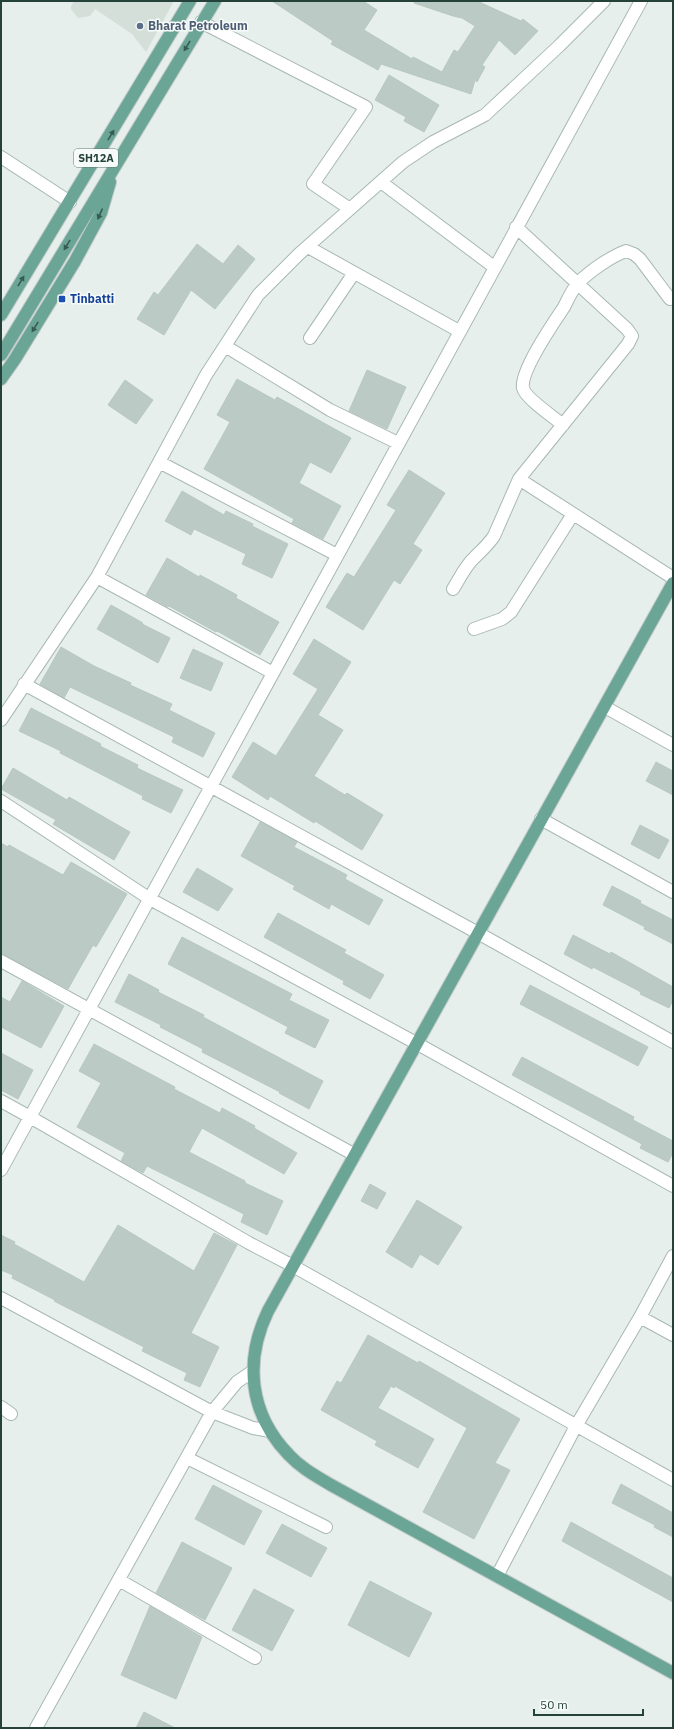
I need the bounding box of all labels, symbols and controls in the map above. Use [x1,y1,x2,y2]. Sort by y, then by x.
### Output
place label: Bharat Petroleum [148,18,248,33]
marker: Bharat Petroleum [135,21,145,31]
one-way arrow [183,40,190,52]
one-way arrow [107,129,114,141]
road number: SH12A [74,149,118,167]
one-way arrow [97,209,103,220]
one-way arrow [63,240,71,250]
one-way arrow [17,276,25,286]
place label: Tinbatti [70,291,114,306]
marker: Tinbatti [57,294,67,304]
one-way arrow [31,322,39,332]
scale bar [534,1691,643,1717]
text: 50 m [540,1697,568,1712]

